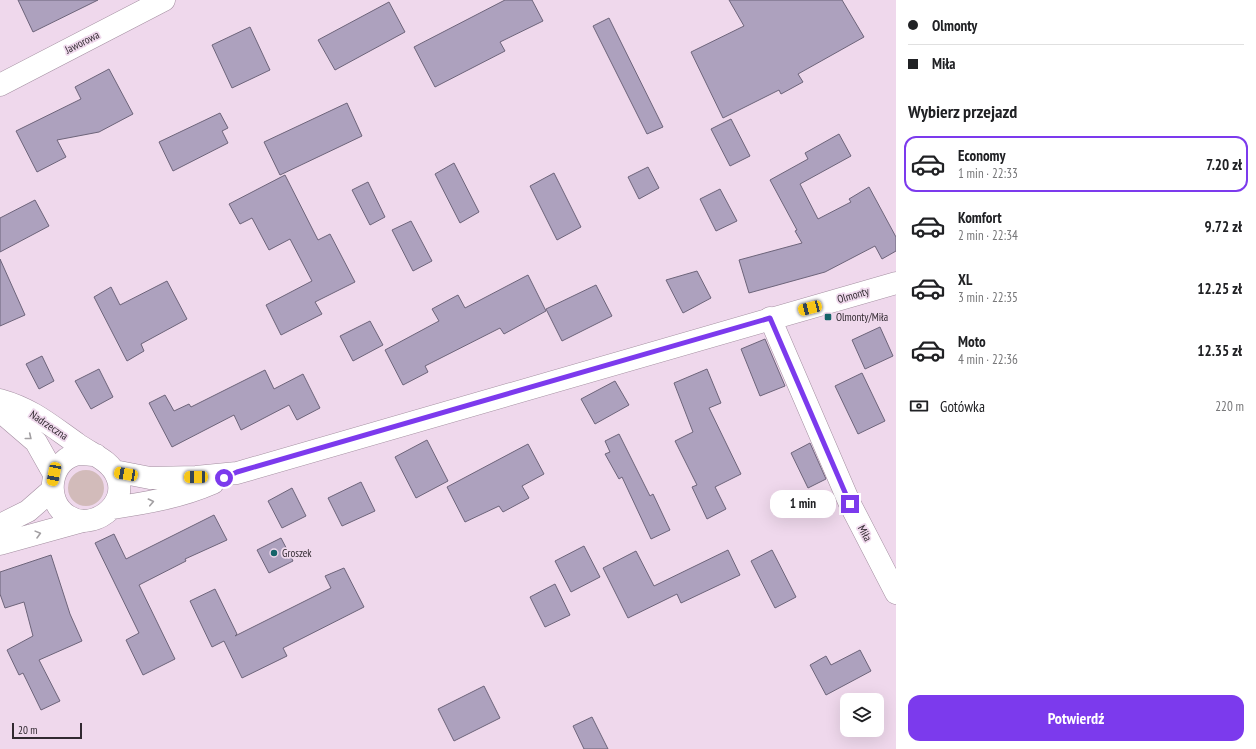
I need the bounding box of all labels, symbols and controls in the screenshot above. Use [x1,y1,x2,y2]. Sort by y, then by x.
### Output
text: Olmonty [932,16,977,35]
street label: Jaworowa [62,27,102,57]
text: Miła [932,54,956,73]
text: Wybierz przejazd [908,100,1017,123]
icon: car [910,146,946,182]
text: Economy [958,146,1006,165]
text: 7.20 zł [1206,155,1242,174]
text: 1 min · 22:33 [958,165,1018,182]
icon: car [910,208,946,244]
text: Komfort [958,208,1002,227]
text: 9.72 zł [1205,217,1242,236]
text: 2 min · 22:34 [958,227,1018,244]
icon: car [910,270,946,306]
text: XL [958,270,972,289]
text: 12.25 zł [1197,279,1242,298]
street label: Olmonty [835,284,871,306]
text: 3 min · 22:35 [958,289,1018,306]
car [797,299,823,317]
place label: Olmonty/Miła [836,310,888,324]
marker: Olmonty/Miła [823,312,833,322]
icon: car [910,332,946,368]
text: Moto [958,332,986,351]
text: 12.35 zł [1197,341,1242,360]
text: 4 min · 22:36 [958,351,1018,368]
icon: cash [908,395,930,417]
text: Gotówka [940,397,985,416]
text: 220 m [1215,398,1244,415]
street label: Nadrzeczna [27,407,71,443]
one-way arrow [25,432,32,439]
car [46,461,62,487]
car [113,466,139,482]
route start [215,469,233,487]
car [184,471,208,483]
callout: 1 min [770,490,836,518]
text: 1 min [790,495,816,512]
route end [841,495,859,513]
one-way arrow [147,499,154,507]
street label: Miła [855,522,875,544]
one-way arrow [35,531,41,539]
place label: Groszek [282,546,312,560]
marker: Groszek [269,548,279,558]
map controls [840,693,884,737]
button: layers [840,693,884,737]
button: Potwierdź [908,695,1244,741]
scale bar [12,721,82,740]
text: 20 m [18,723,37,737]

